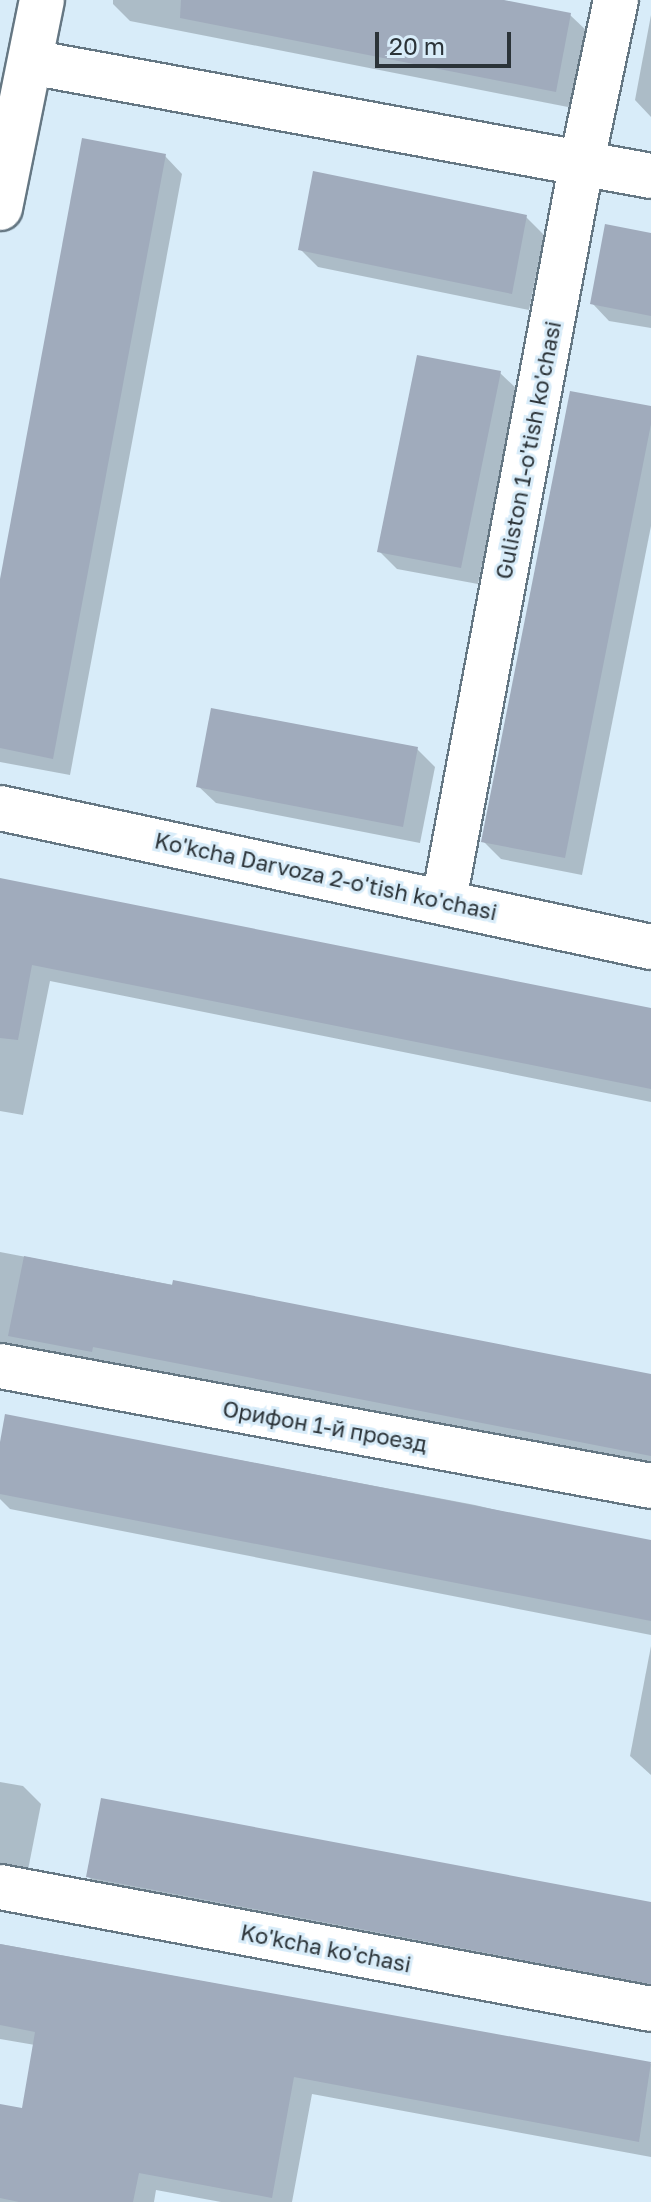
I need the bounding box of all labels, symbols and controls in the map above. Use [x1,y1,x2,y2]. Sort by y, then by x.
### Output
scale bar [379,16,515,66]
text: 20 m [389,31,445,60]
street label: Guliston 1-o'tish ko'chasi [490,319,566,581]
street label: Ko'kcha Darvoza 2-o'tish ko'chasi [152,827,500,925]
street label: Орифон 1-й проезд [221,1395,429,1457]
street label: Ko'kcha ko'chasi [239,1919,413,1977]

